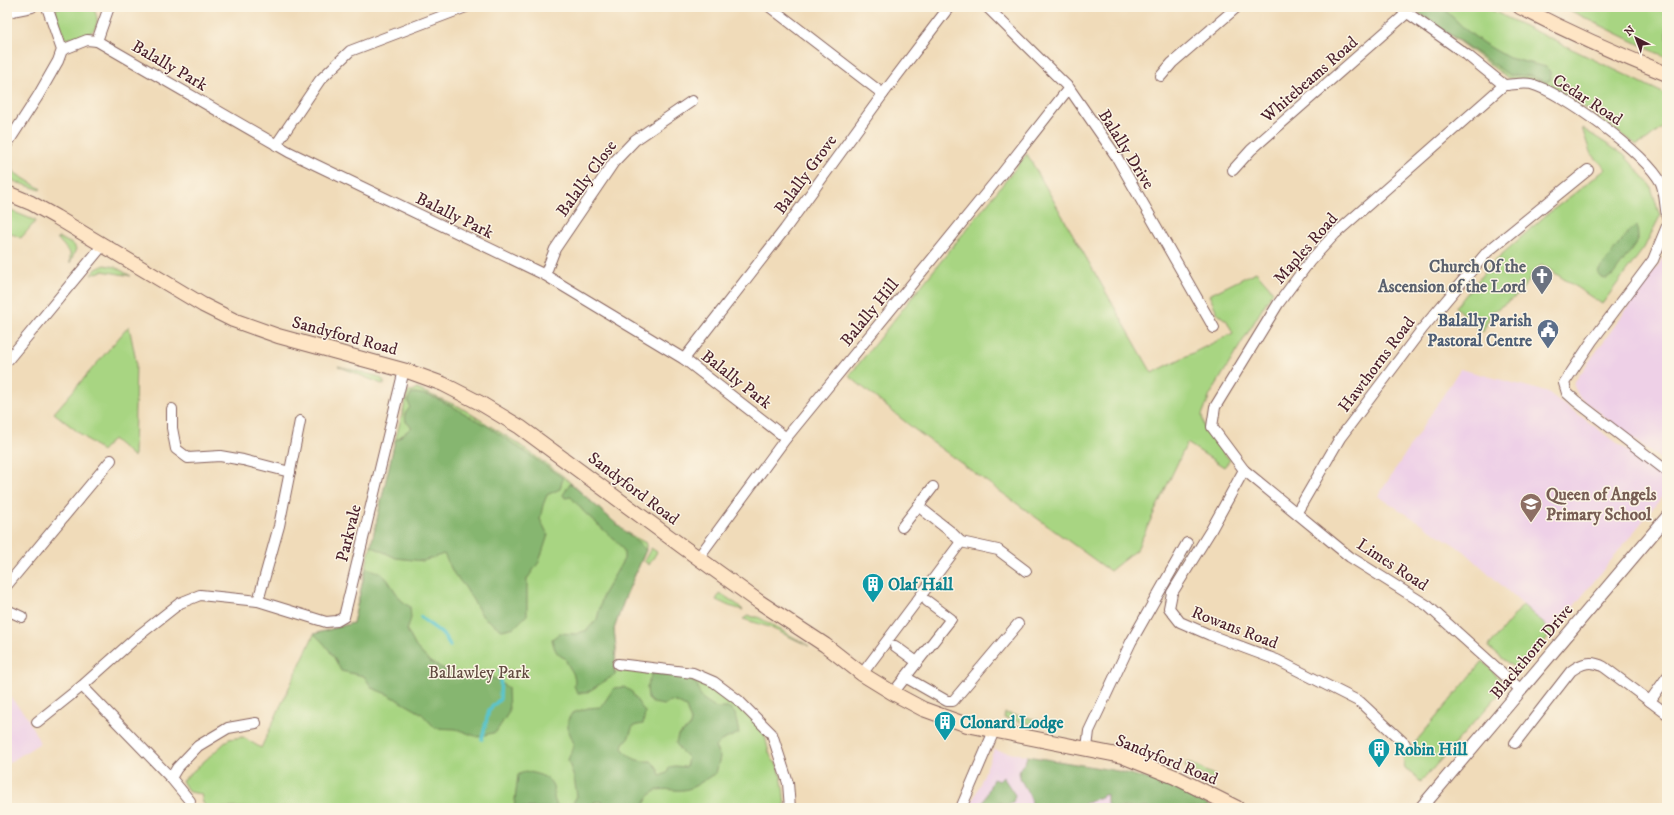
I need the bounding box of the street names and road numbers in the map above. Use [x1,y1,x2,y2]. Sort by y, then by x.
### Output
street label: Whitebeams Road [1256,31,1363,129]
street label: Balally Park [128,35,212,97]
street label: Cedar Road [1548,69,1627,131]
street label: Balally Drive [1093,106,1159,193]
street label: Balally Grove [770,131,842,219]
street label: Balally Close [552,136,622,221]
street label: Balally Park [412,188,498,244]
street label: Maples Road [1269,208,1343,289]
street label: Balally Hill [836,274,904,351]
street label: Sandyford Road [289,311,401,361]
street label: Hawthorns Road [1334,312,1420,417]
street label: Balally Park [697,345,777,415]
street label: Sandyford Road [583,447,684,531]
street label: Parkvale [331,502,367,564]
street label: Limes Road [1353,534,1433,596]
street label: Blackthorn Drive [1485,599,1578,704]
street label: Rowans Road [1188,601,1282,655]
street label: Sandyford Road [1112,729,1222,791]

